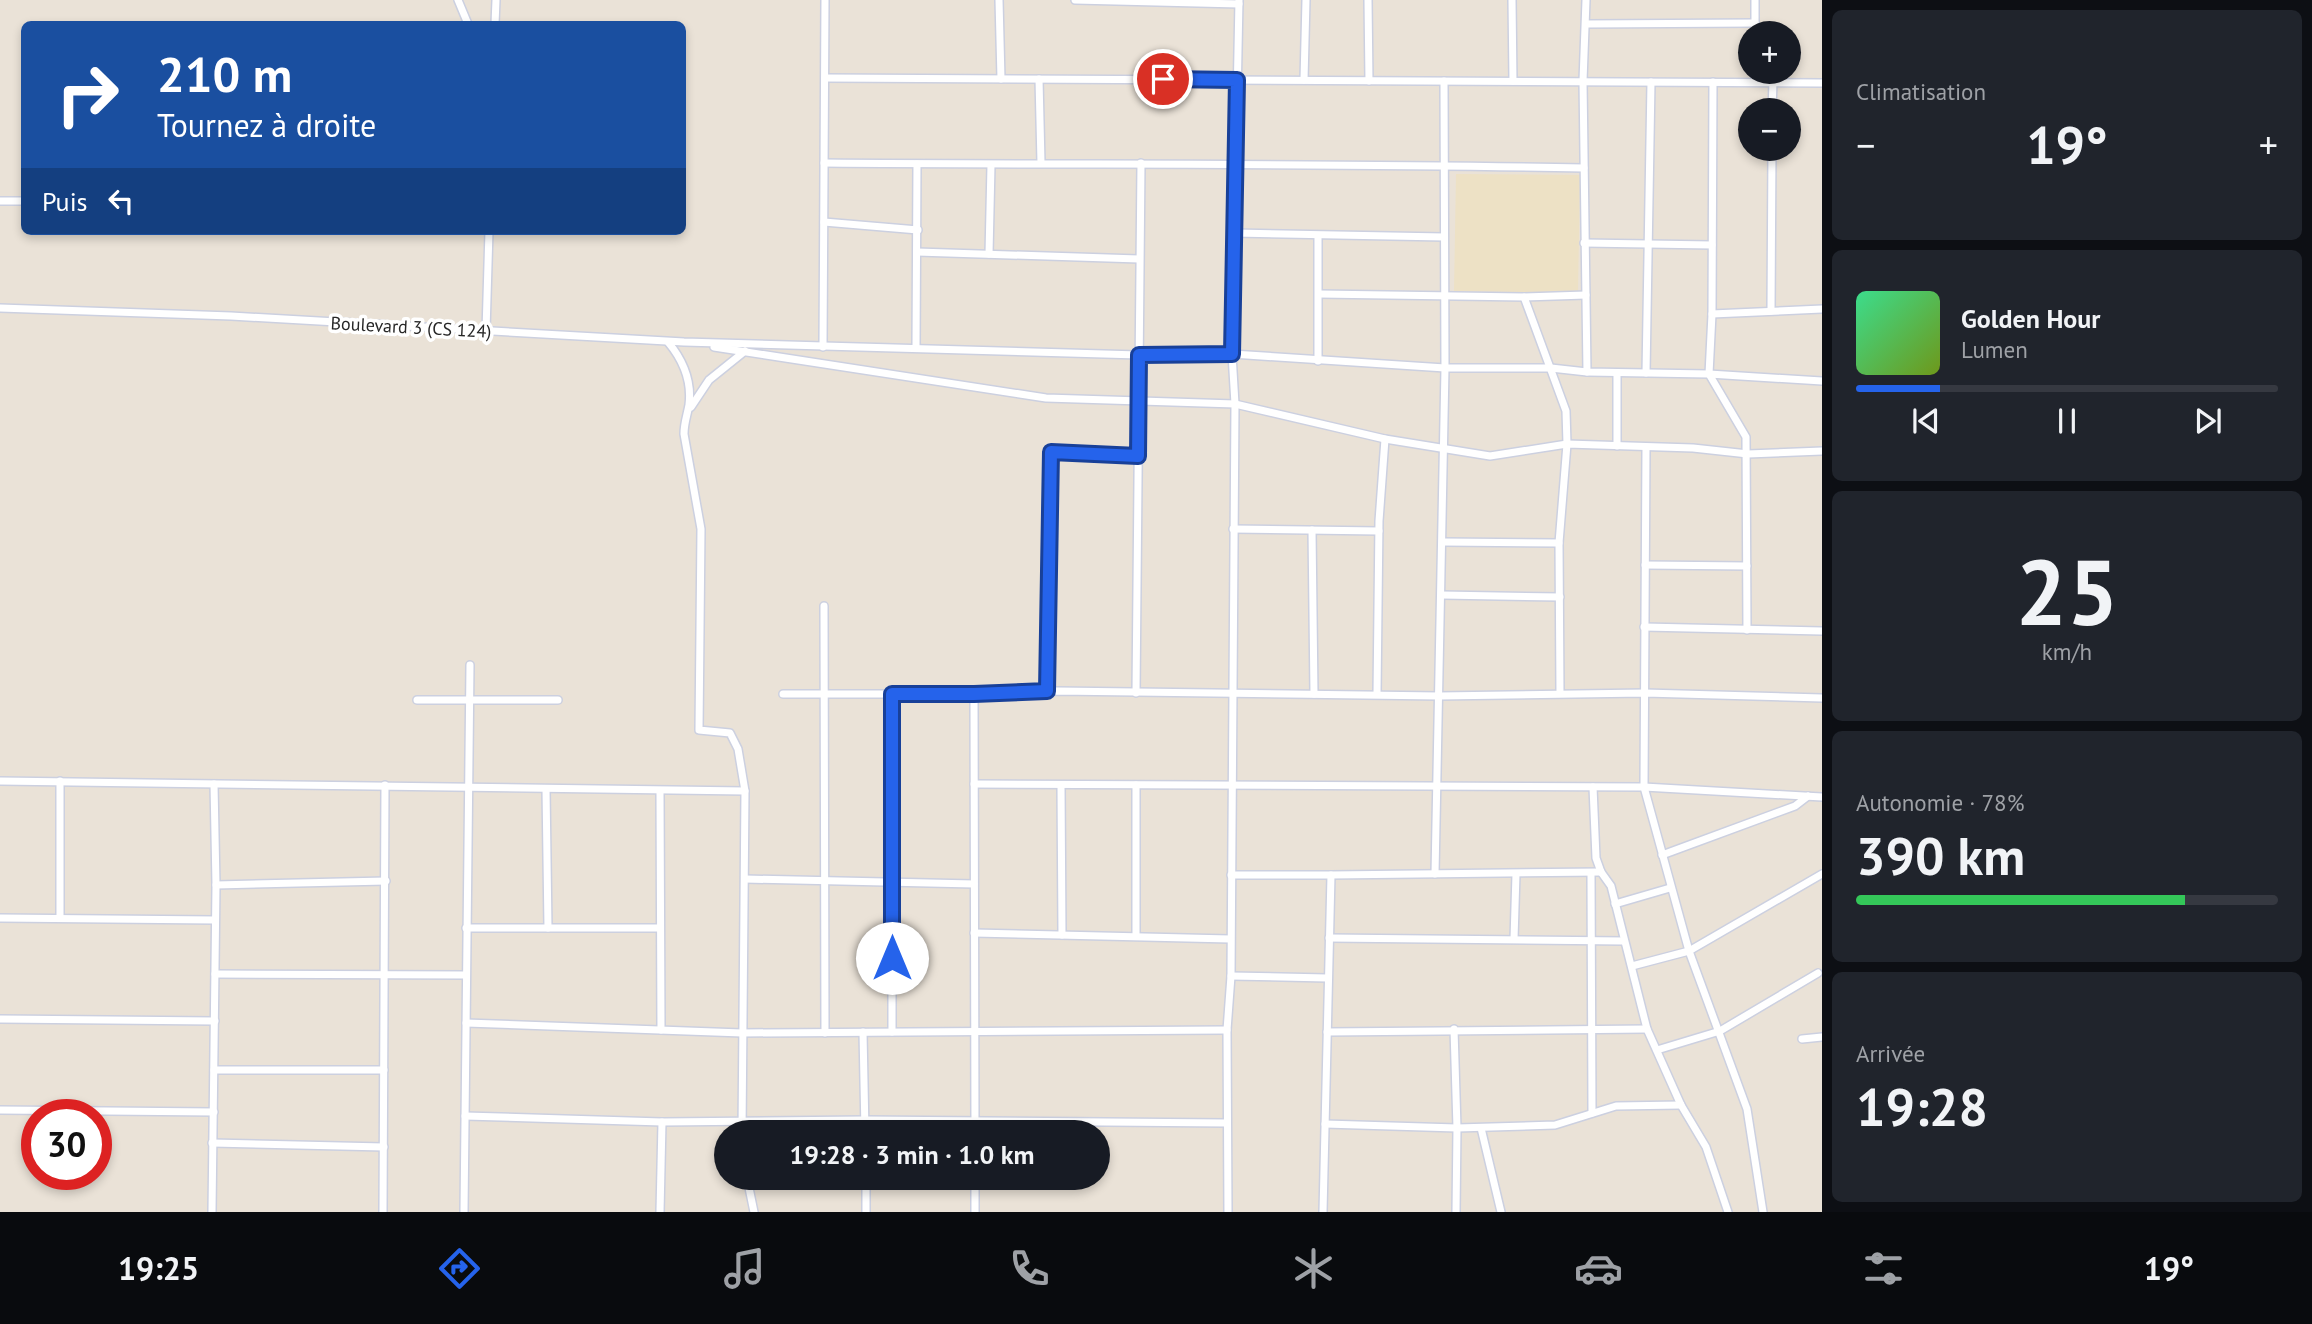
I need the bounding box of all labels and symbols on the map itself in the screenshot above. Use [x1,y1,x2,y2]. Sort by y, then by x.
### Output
pin [1133,49,1193,109]
street label: Boulevard 3 (CS 124) [330,311,492,343]
position arrow [855,921,929,995]
speed limit sign: 30 [21,1099,112,1190]

